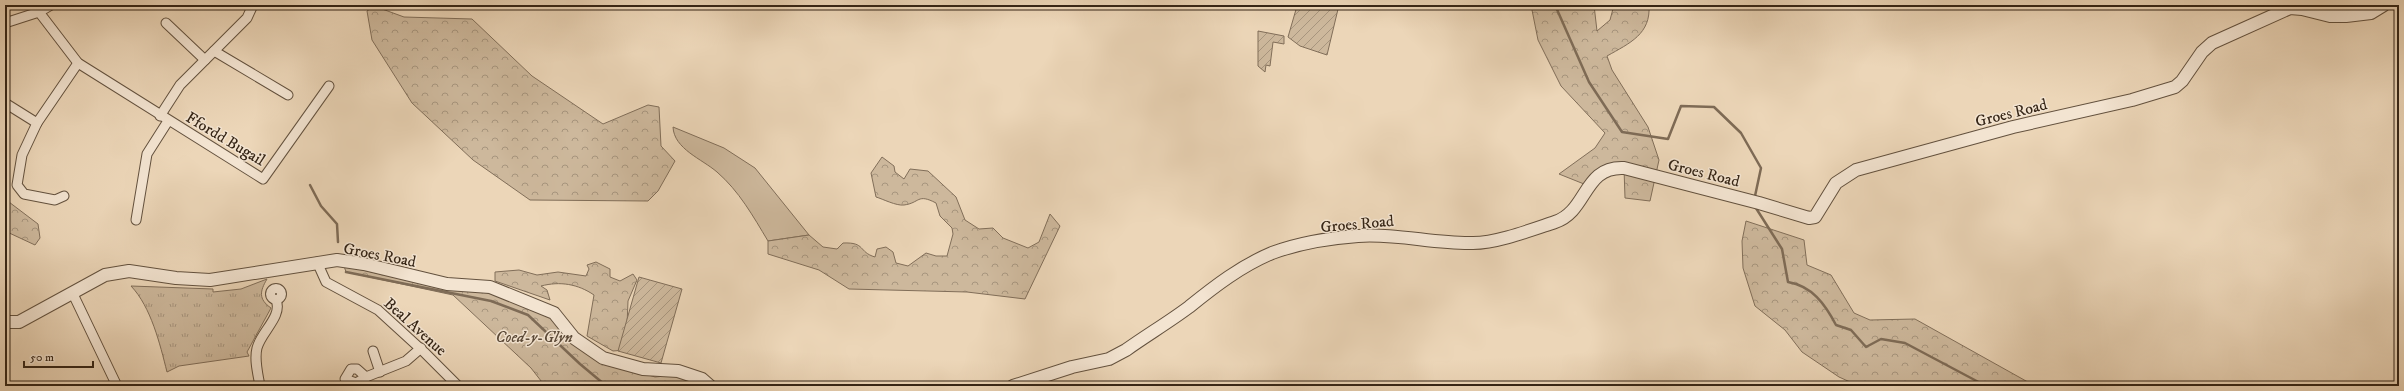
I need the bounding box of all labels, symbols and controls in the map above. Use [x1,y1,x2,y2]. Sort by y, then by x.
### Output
street label: Groes Road [1973,94,2049,132]
street label: Ffordd Bugail [182,107,269,170]
street label: Groes Road [1666,154,1742,192]
street label: Groes Road [1320,211,1395,237]
street label: Groes Road [342,238,418,272]
street label: Beal Avenue [380,293,451,360]
park label: Coed-y-Glyn [495,327,573,347]
scale bar [24,343,93,369]
text: 50 m [30,350,54,365]

